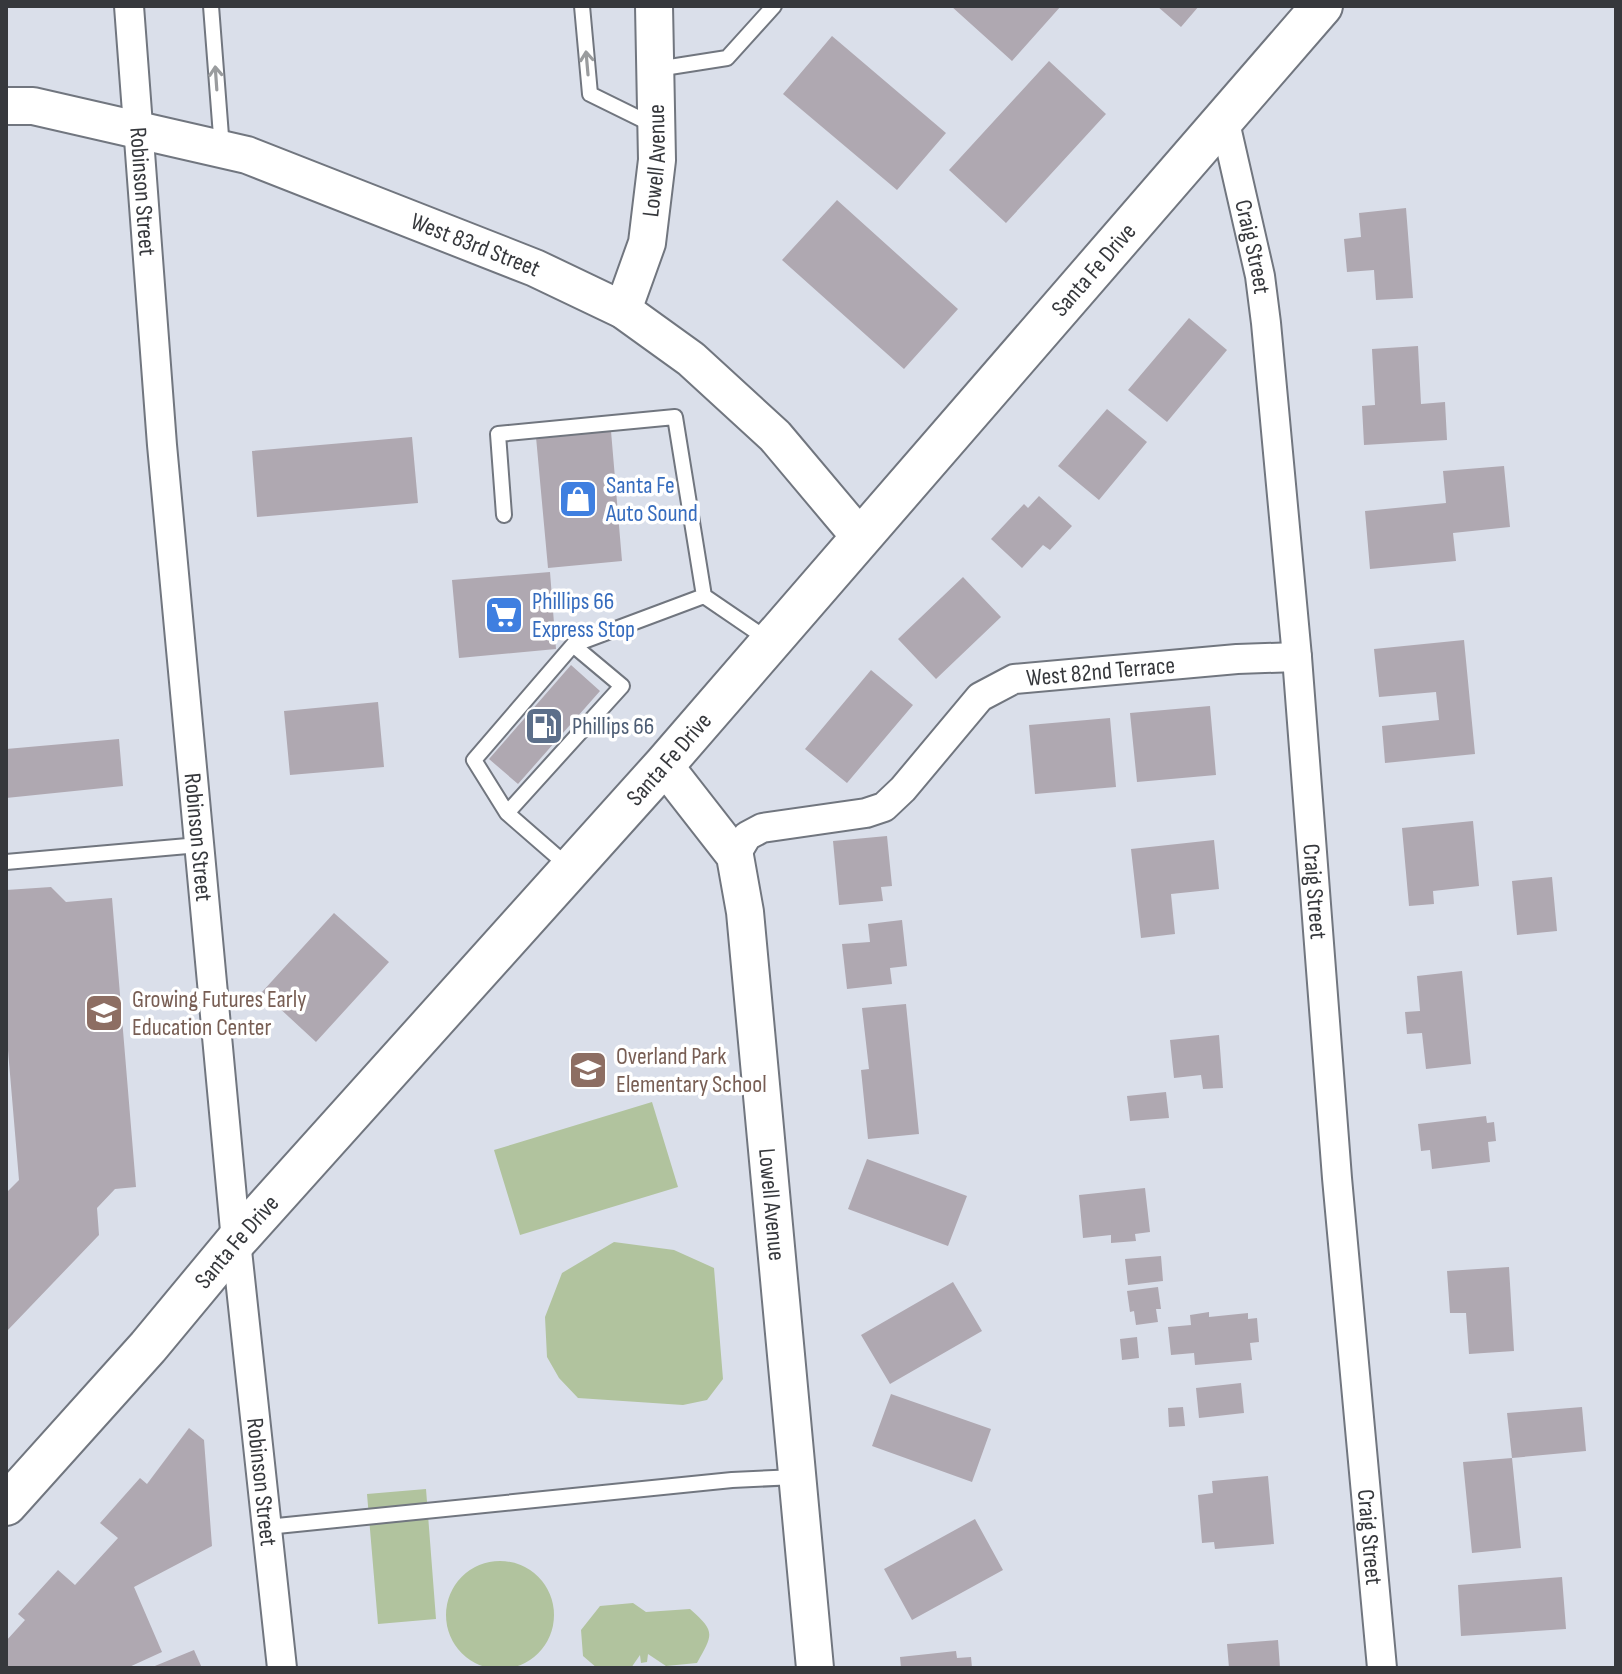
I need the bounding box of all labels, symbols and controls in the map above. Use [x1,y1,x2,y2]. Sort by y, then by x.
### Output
one-way arrow [579,50,594,77]
one-way arrow [209,65,224,92]
street label: Lowell Avenue [636,104,672,219]
street label: Robinson Street [124,126,162,257]
street label: Craig Street [1229,197,1277,296]
street label: West 83rd Street [407,206,545,283]
street label: Santa Fe Drive [1045,217,1142,322]
place label: Santa Fe Auto Sound [605,471,698,528]
shop icon: Santa Fe Auto Sound [557,478,599,520]
place label: Phillips 66 Express Stop [532,587,635,644]
supermarket icon: Phillips 66 Express Stop [483,594,525,636]
street label: West 82nd Terrace [1025,650,1176,692]
fuel station icon: Phillips 66 [523,705,565,747]
street label: Santa Fe Drive [620,706,717,812]
place label: Phillips 66 [572,712,654,741]
street label: Robinson Street [178,772,219,903]
street label: Craig Street [1297,843,1333,940]
place label: Growing Futures Early Education Center [132,985,306,1042]
school or university icon: Growing Futures Early Education Center [83,992,125,1034]
place label: Overland Park Elementary School [616,1042,767,1099]
school or university icon: Overland Park Elementary School [567,1049,609,1091]
street label: Lowell Avenue [752,1147,792,1262]
street label: Santa Fe Drive [188,1189,285,1294]
street label: Robinson Street [241,1416,283,1548]
street label: Craig Street [1351,1488,1389,1586]

